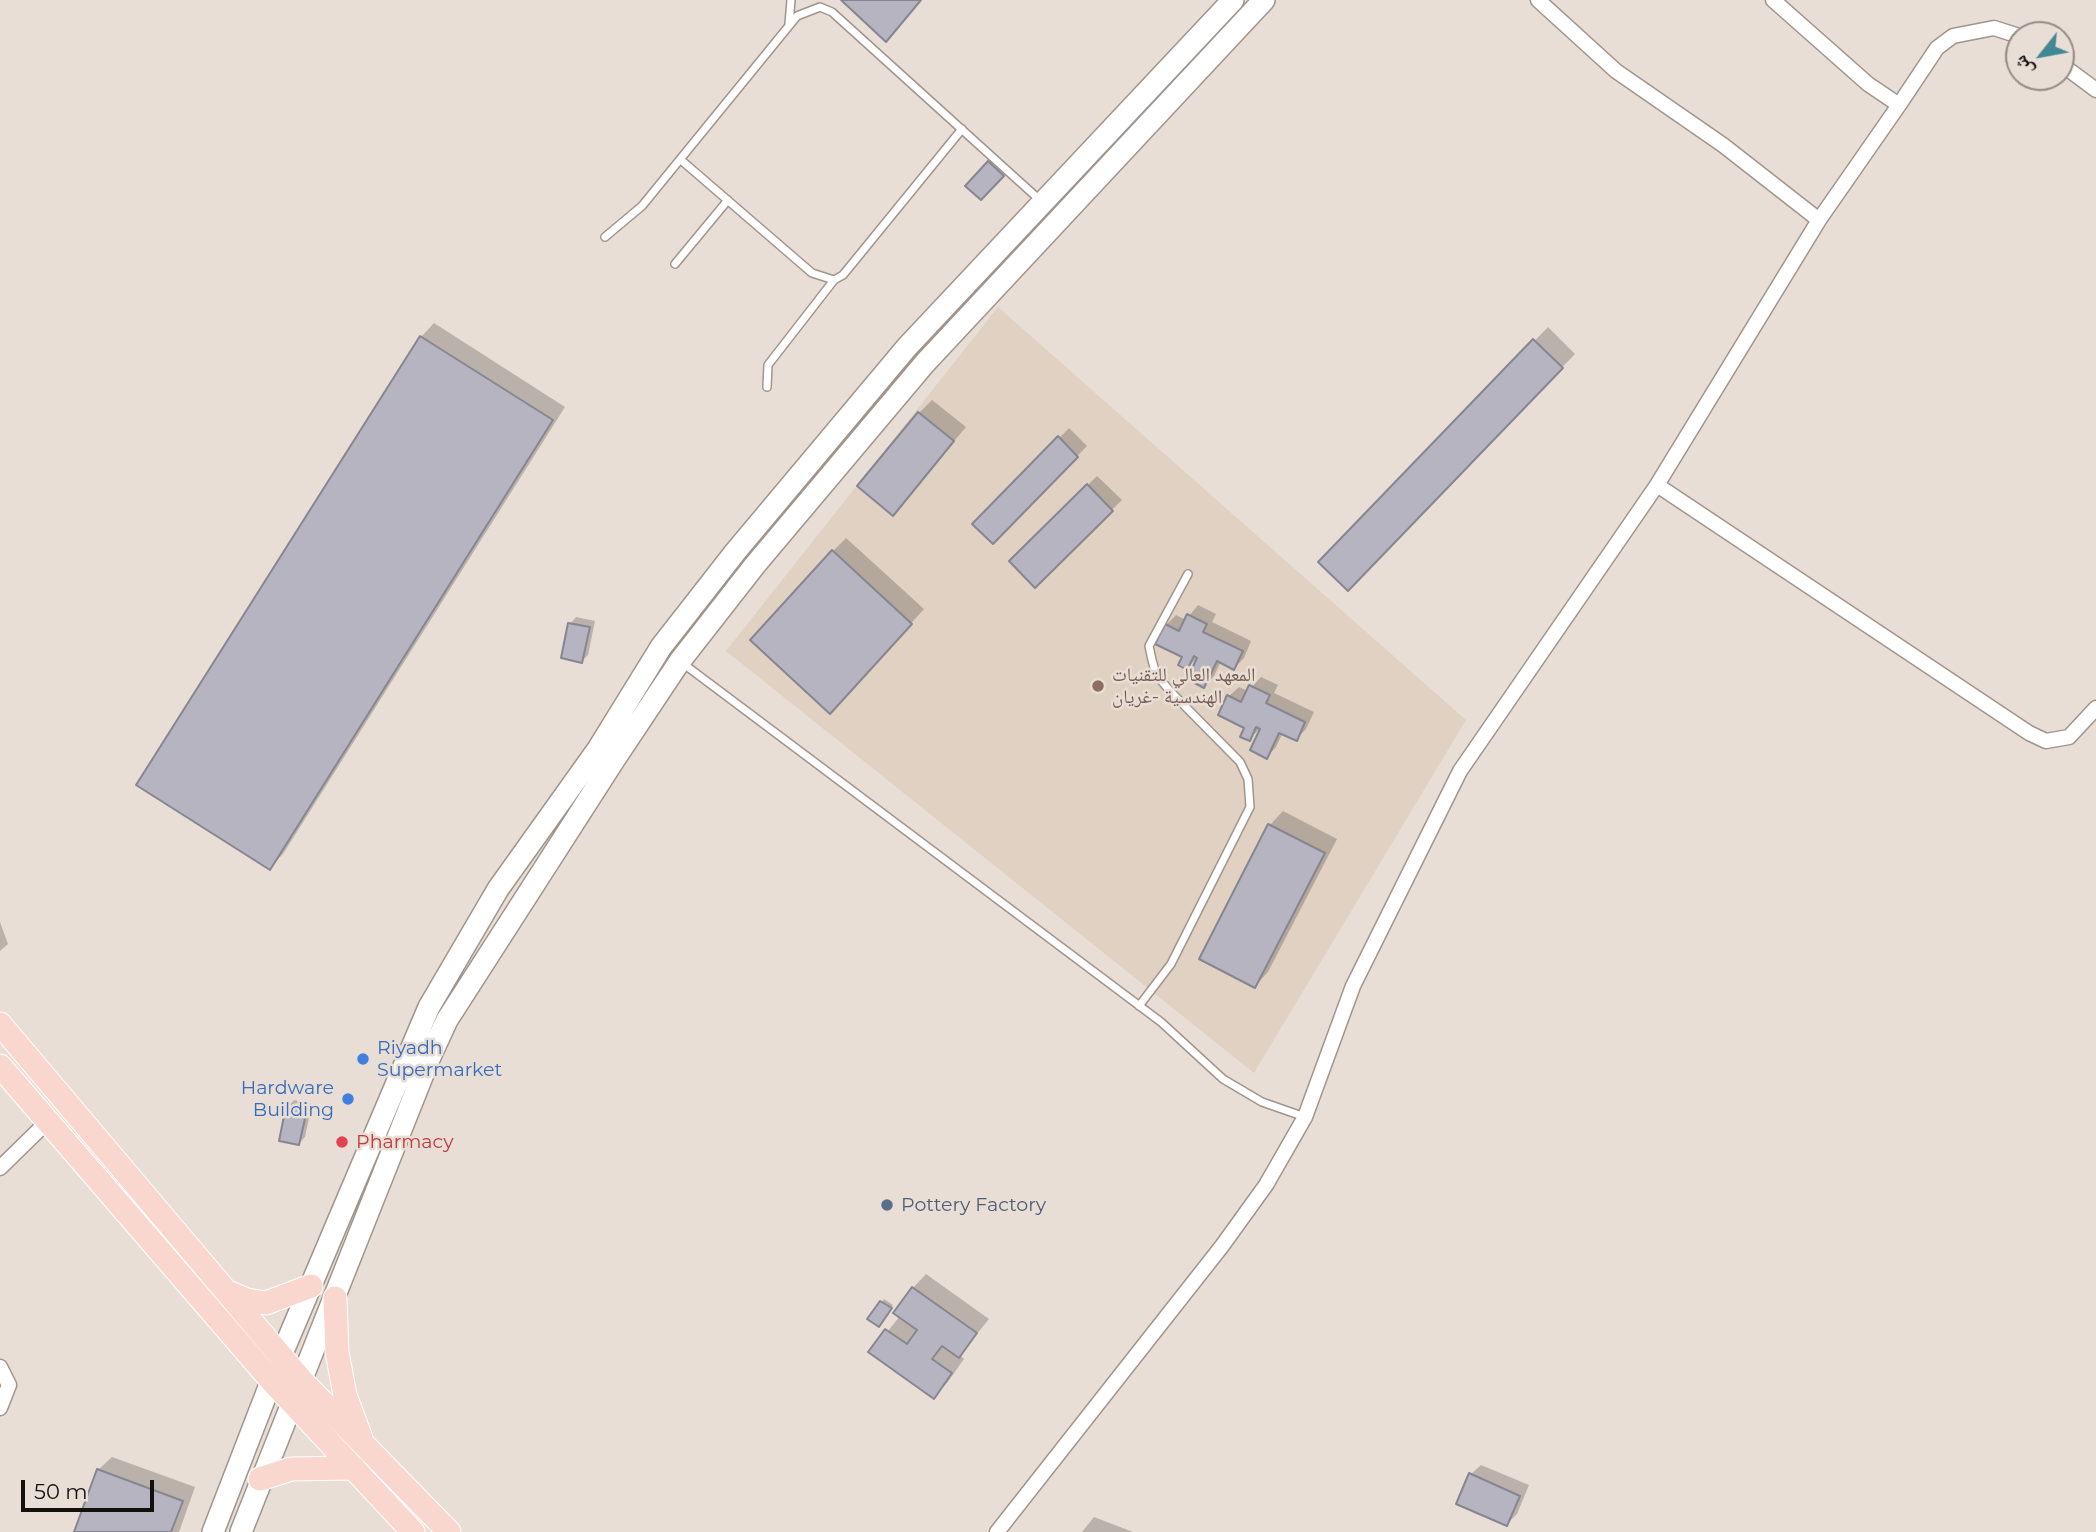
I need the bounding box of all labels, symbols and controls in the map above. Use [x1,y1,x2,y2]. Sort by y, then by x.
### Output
north arrow [2005,21,2075,91]
text: ش [2008,51,2038,81]
place label: المعهد العالي للتقنيات الهندسية -غريان [1112,664,1256,708]
marker: المعهد العالي للتقنيات الهندسية -غريان [1090,678,1106,694]
place label: Riyadh Supermarket [377,1037,502,1081]
marker: Riyadh Supermarket [355,1051,371,1067]
place label: Hardware Building [241,1077,334,1121]
marker: Hardware Building [340,1091,356,1107]
place label: Pharmacy [356,1131,453,1153]
marker: Pharmacy [334,1134,350,1150]
place label: Pottery Factory [901,1194,1046,1216]
marker: Pottery Factory [879,1197,895,1213]
scale bar [24,1466,158,1510]
text: 50 m [34,1479,88,1504]

